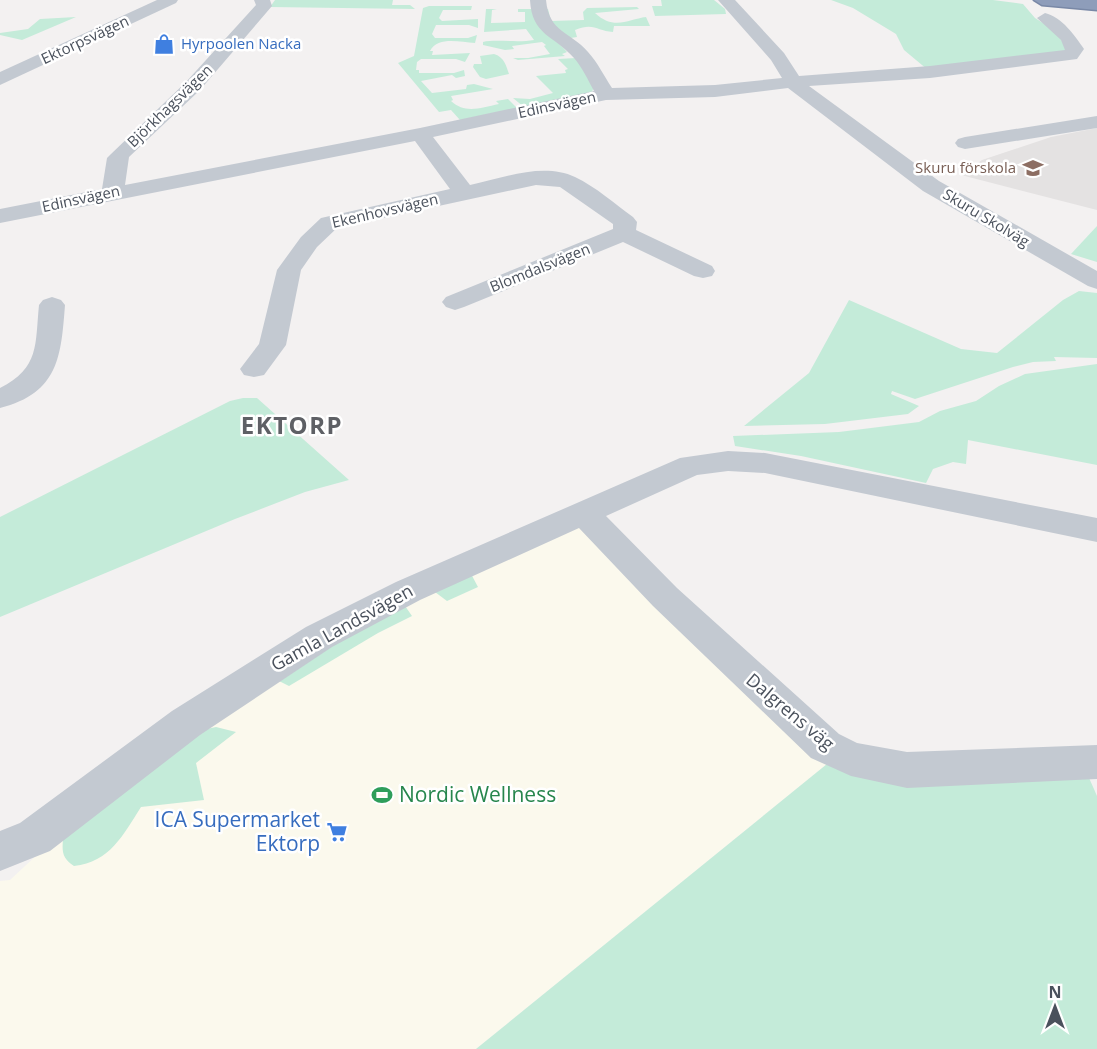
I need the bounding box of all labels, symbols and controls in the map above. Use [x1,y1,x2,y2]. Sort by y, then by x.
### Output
street label: Ektorpsvägen [37,10,132,68]
shop icon: Hyrpoolen Nacka [152,32,176,56]
place label: Hyrpoolen Nacka [181,33,301,53]
street label: Björkhagsvägen [122,60,216,151]
street label: Edinsvägen [516,86,598,122]
school or university icon: Skuru förskola [1021,156,1045,180]
place label: Skuru förskola [915,157,1016,177]
street label: Edinsvägen [40,180,122,216]
street label: Skuru Skolväg [940,183,1033,251]
street label: Ekenhovsvägen [330,188,440,232]
street label: Blomdalsvägen [487,238,593,296]
district label: EKTORP [241,408,343,441]
street label: Gamla Landsvägen [266,578,417,676]
street label: Dalgrens väg [742,667,840,755]
place label: Nordic Wellness [399,780,556,808]
sports icon: Nordic Wellness [370,783,394,807]
place label: ICA Supermarket Ektorp [155,805,320,857]
supermarket icon: ICA Supermarket Ektorp [325,820,349,844]
north arrow [1025,977,1085,1037]
text: N [1048,981,1062,1003]

